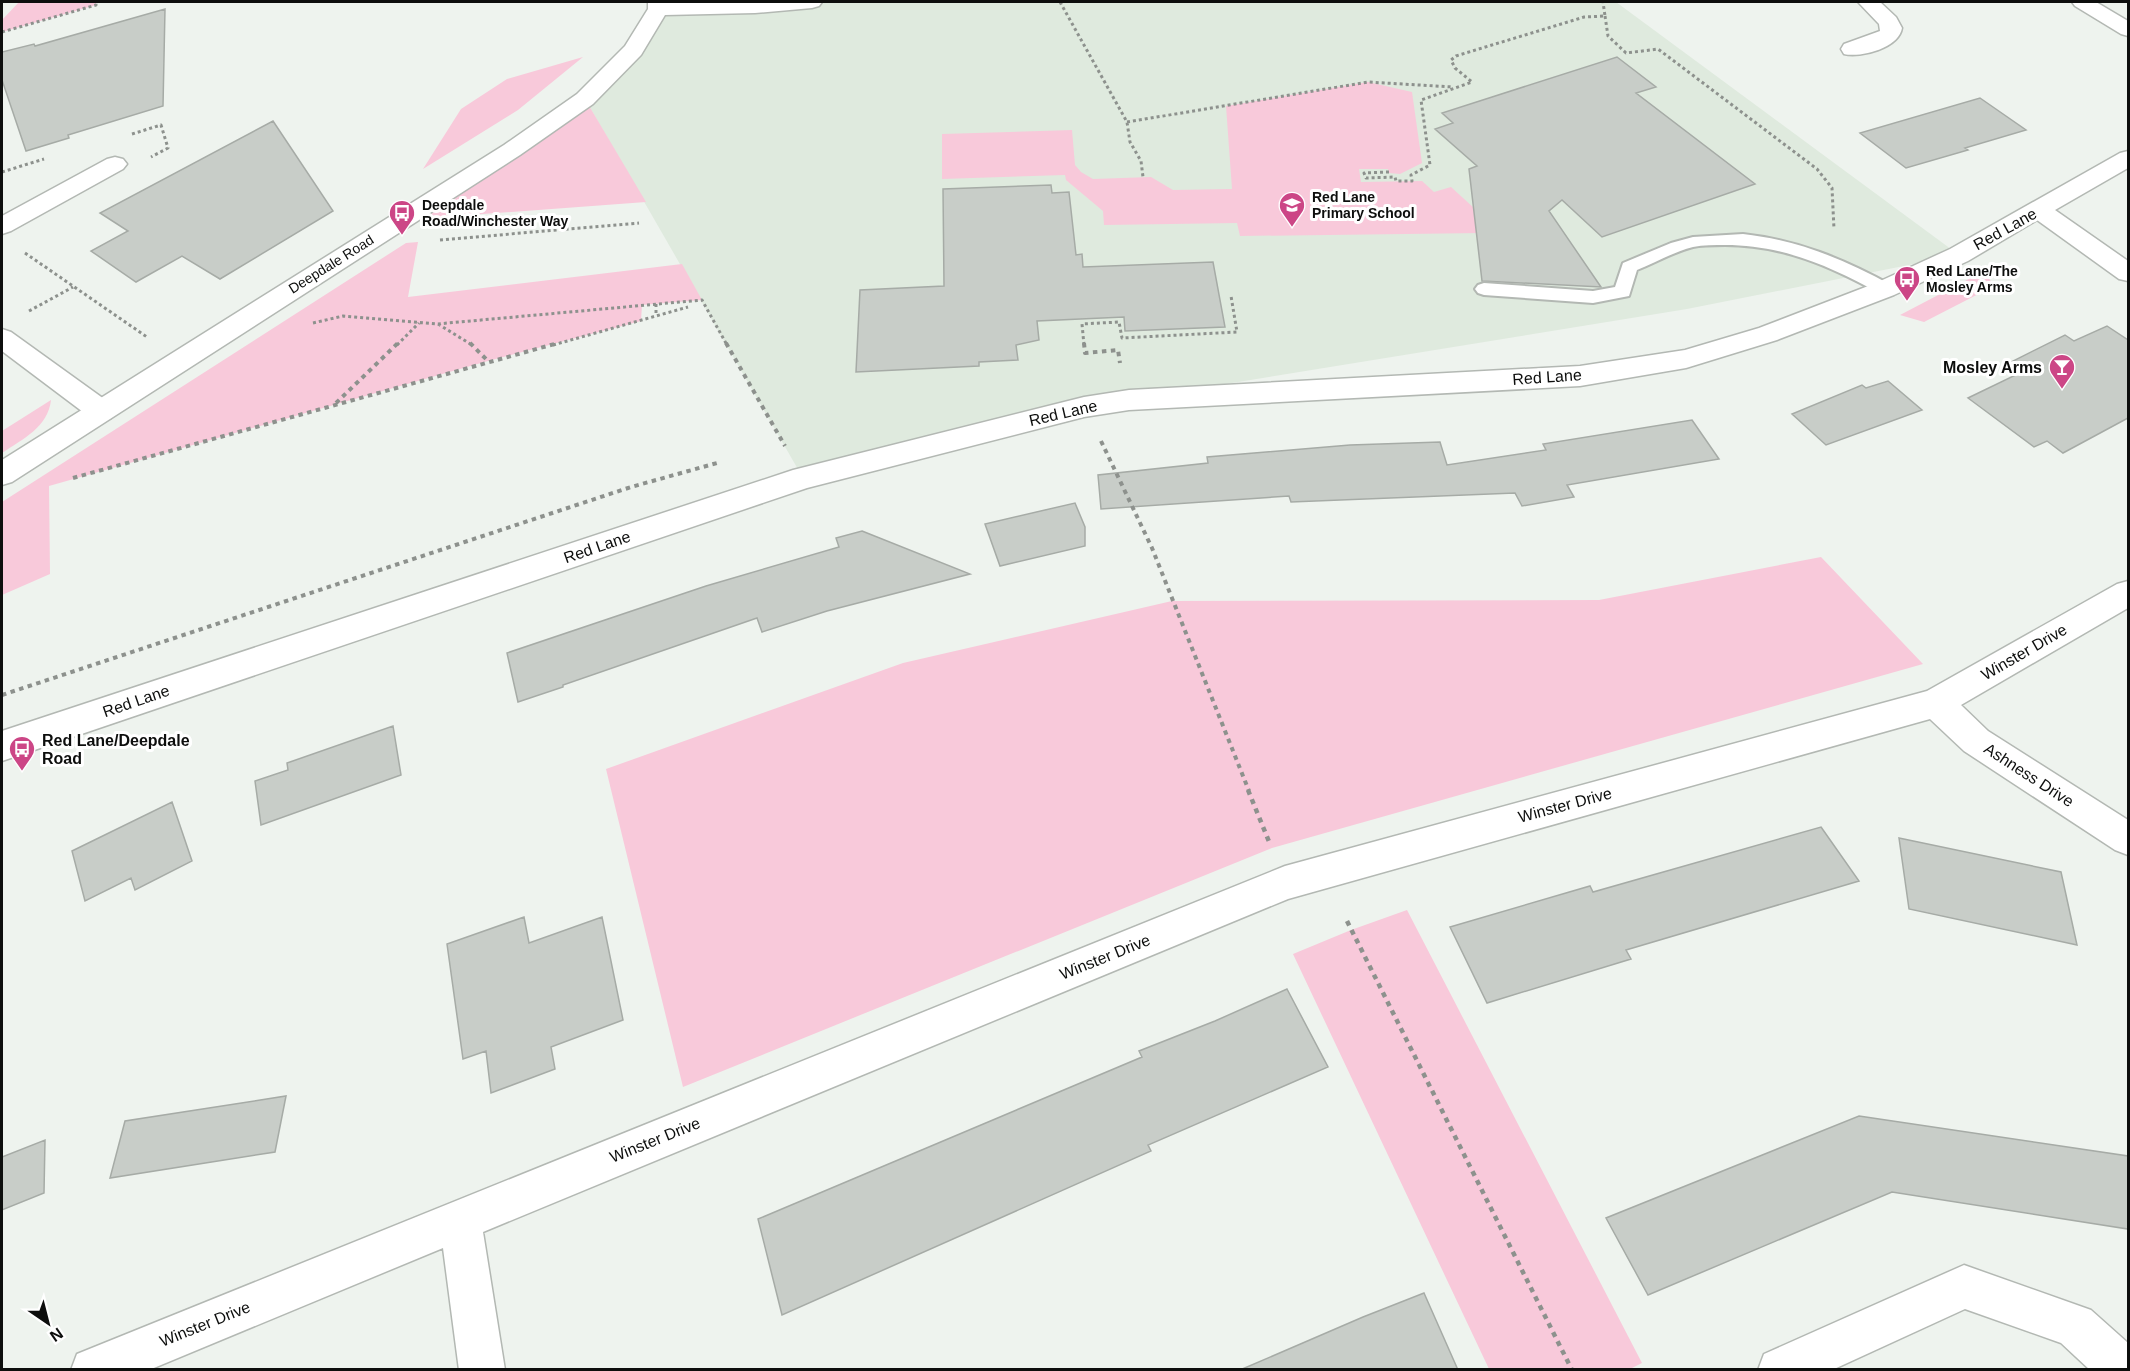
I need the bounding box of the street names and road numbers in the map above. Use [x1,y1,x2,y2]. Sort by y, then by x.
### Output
street label: Red Lane [1971,205,2040,253]
street label: Deepdale Road [286,231,376,297]
street label: Red Lane [1512,366,1582,388]
street label: Red Lane [1027,397,1099,429]
street label: Red Lane [561,528,633,566]
street label: Winster Drive [1978,621,2070,683]
street label: Red Lane [100,682,172,720]
street label: Ashness Drive [1981,740,2077,810]
street label: Winster Drive [1516,784,1614,826]
street label: Winster Drive [1057,931,1153,983]
street label: Winster Drive [607,1114,703,1166]
street label: Winster Drive [157,1298,253,1350]

